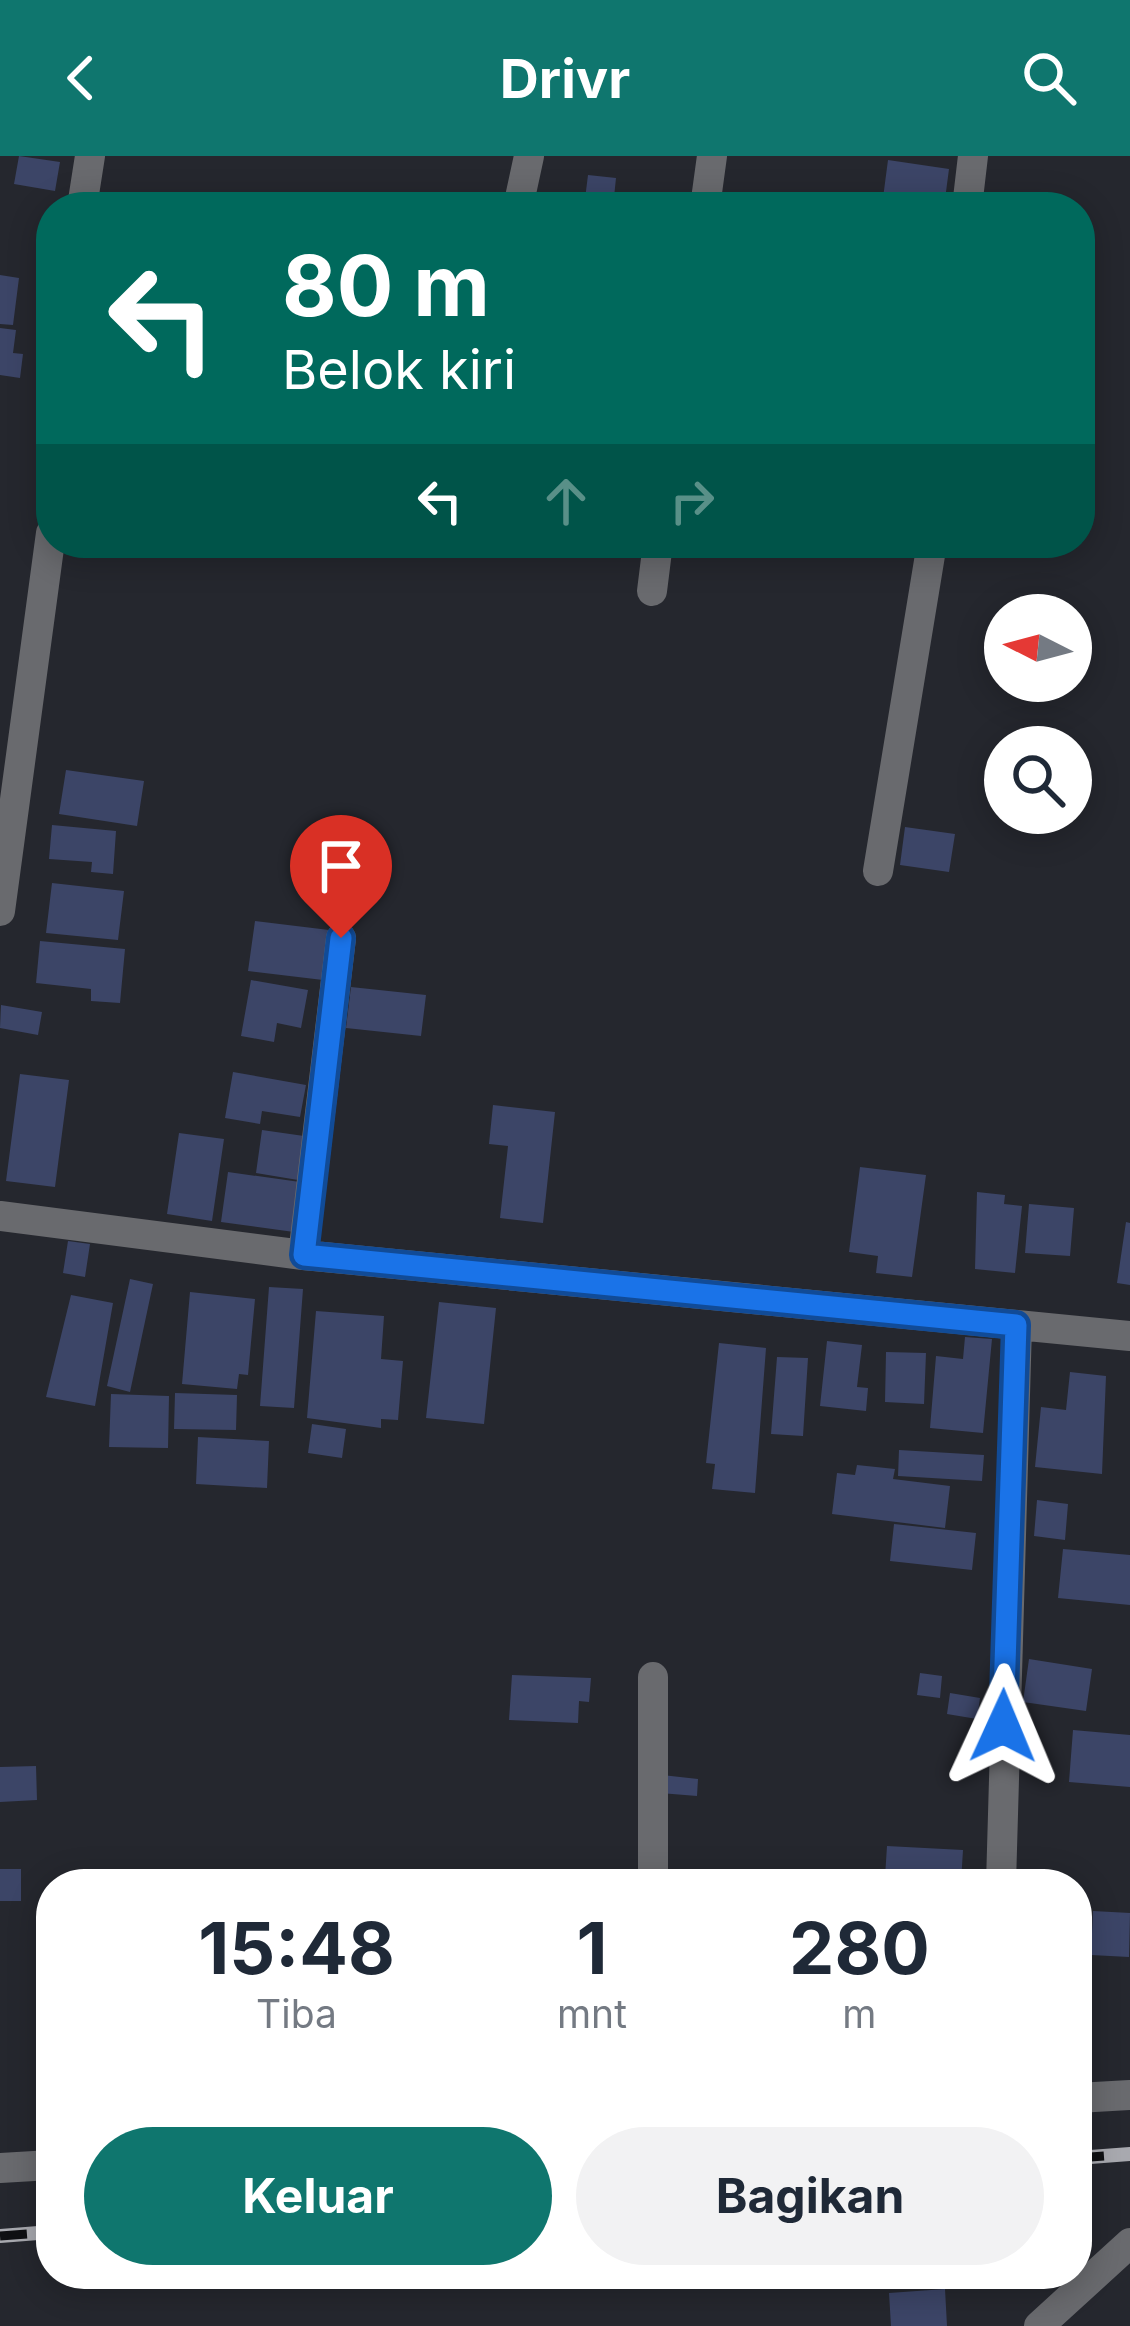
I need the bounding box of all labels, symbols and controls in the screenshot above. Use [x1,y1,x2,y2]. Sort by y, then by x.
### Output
icon: back [48,45,114,111]
icon: search [1016,45,1082,111]
text: Drivr [500,46,630,111]
text: 80 m [282,235,490,336]
icon: left [84,240,240,396]
text: Belok kiri [282,337,516,402]
icon: left [407,468,473,534]
icon: ahead [533,468,599,534]
icon: right [659,468,725,534]
north arrow [984,594,1092,702]
map controls [984,594,1092,834]
button: search [984,726,1092,834]
pin [290,815,392,938]
icon: arrive [308,833,374,899]
position arrow [940,1663,1066,1789]
text: 15:48 [198,1904,395,1991]
text: 1 [576,1904,607,1991]
text: 280 [789,1904,930,1991]
text: Tiba [256,1990,337,2037]
text: mnt [557,1990,627,2037]
text: m [842,1990,877,2037]
button: Keluar [84,2127,552,2265]
button: Bagikan [576,2127,1044,2265]

